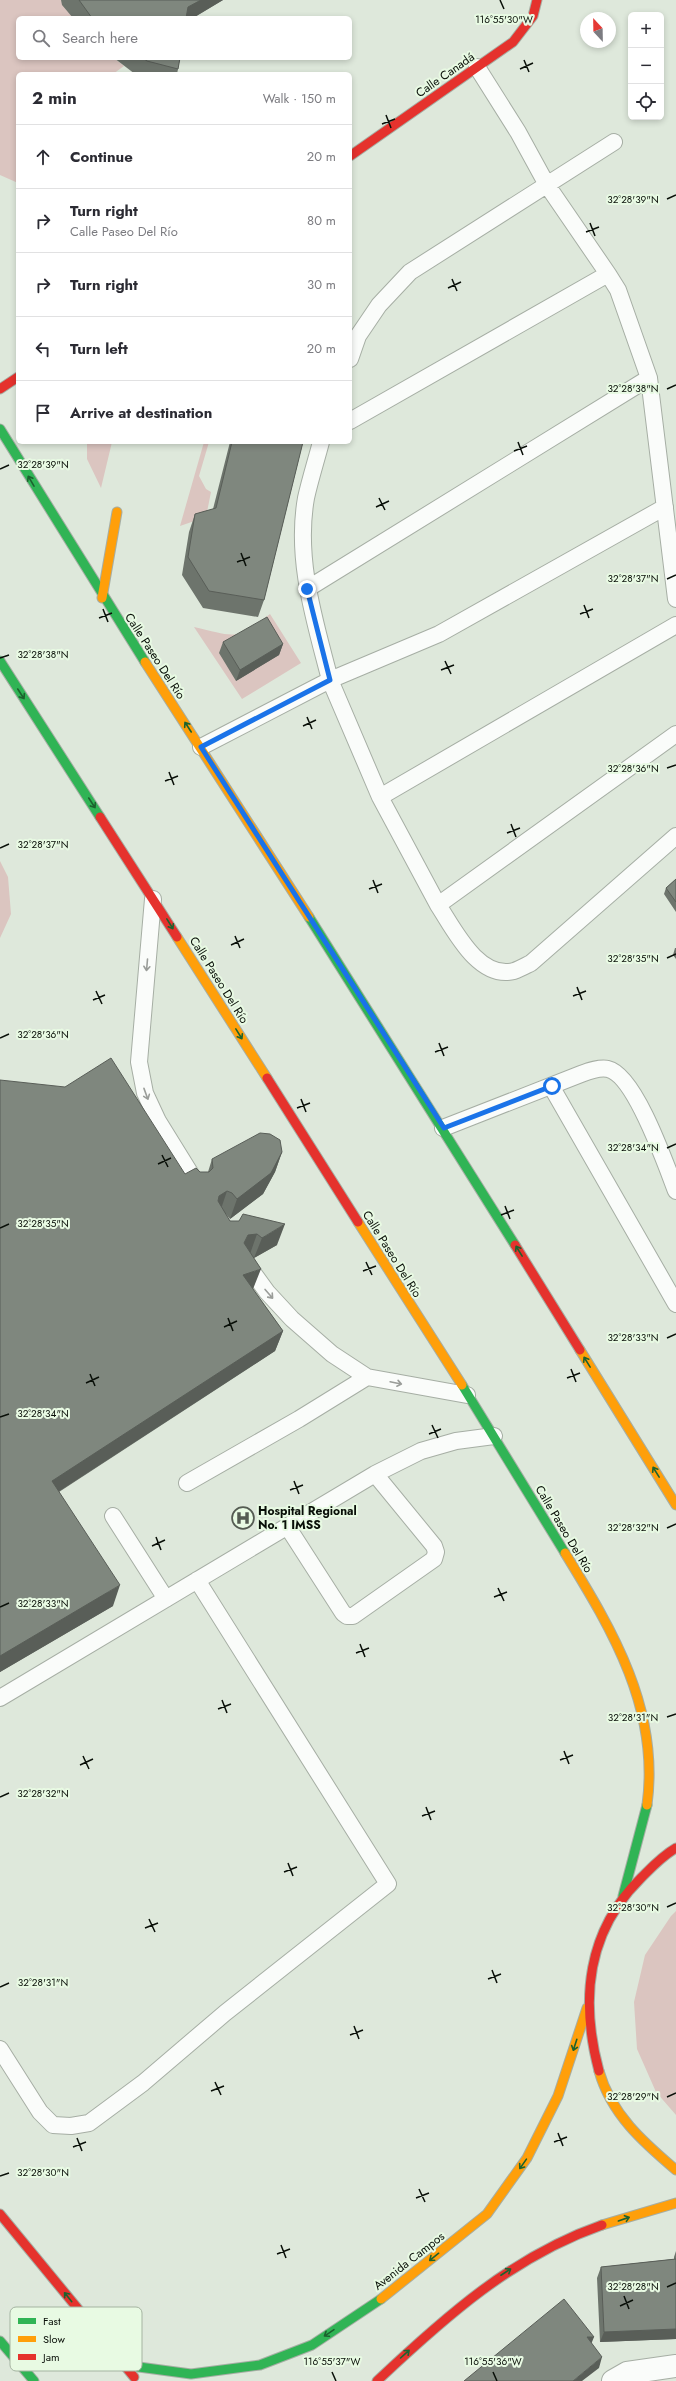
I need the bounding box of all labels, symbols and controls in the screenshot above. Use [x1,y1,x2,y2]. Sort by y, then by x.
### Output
text: 116°55'30"W [475,12,533,27]
north arrow [580,12,616,48]
map controls [628,12,664,120]
button: + [628,12,664,48]
search box [16,16,352,60]
icon: search [30,27,52,49]
text: Search here [62,27,138,49]
street label: Calle Canadá [412,48,478,102]
button: − [628,48,664,84]
button: locate [628,84,664,120]
text: 2 min [32,86,77,110]
text: Walk · 150 m [263,89,336,108]
icon: ahead [32,146,54,168]
text: Continue [70,146,133,168]
text: 20 m [307,147,336,166]
text: 32°28'39"N [607,192,659,207]
text: Turn right [70,200,138,222]
icon: right [32,210,54,232]
text: 80 m [307,211,336,230]
text: Calle Paseo Del Río [70,222,178,241]
icon: right [32,274,54,296]
text: Turn right [70,274,138,296]
text: 30 m [307,275,336,294]
icon: left [32,338,54,360]
text: Turn left [70,338,128,360]
text: 20 m [307,339,336,358]
text: 32°28'38"N [607,381,659,396]
icon: arrive [32,402,54,424]
text: Arrive at destination [70,402,212,424]
text: 32°28'39"N [17,457,69,472]
one-way arrow [26,475,34,487]
text: 32°28'37"N [608,571,658,586]
route end [298,580,316,598]
street label: Calle Paseo Del Río [120,609,190,703]
text: 32°28'38"N [17,647,69,662]
one-way arrow [17,688,25,699]
one-way arrow [184,722,192,733]
text: 32°28'36"N [607,761,659,776]
one-way arrow [88,797,96,809]
text: 32°28'37"N [18,837,68,852]
one-way arrow [166,918,174,930]
street label: Calle Paseo Del Río [185,933,253,1027]
text: 32°28'35"N [607,951,659,966]
one-way arrow [144,958,151,971]
text: 32°28'36"N [17,1027,69,1042]
one-way arrow [235,1028,243,1039]
route start [543,1077,561,1095]
one-way arrow [143,1087,150,1100]
text: 32°28'34"N [607,1140,659,1155]
street label: Calle Paseo Del Río [358,1207,426,1301]
text: 32°28'35"N [17,1216,69,1231]
one-way arrow [515,1246,523,1257]
one-way arrow [265,1289,274,1299]
text: 32°28'33"N [607,1330,659,1345]
one-way arrow [583,1356,591,1368]
one-way arrow [389,1380,402,1388]
text: 32°28'34"N [17,1406,69,1421]
one-way arrow [651,1466,659,1478]
street label: Calle Paseo Del Río [531,1482,598,1577]
place label: Hospital Regional No. 1 IMSS [258,1502,357,1534]
hospital icon: Hospital Regional No. 1 IMSS [230,1505,256,1531]
text: 32°28'32"N [607,1520,659,1535]
text: 32°28'33"N [17,1596,69,1611]
text: 32°28'31"N [608,1710,658,1725]
text: 32°28'32"N [17,1786,69,1801]
text: 32°28'30"N [607,1900,659,1915]
text: 32°28'31"N [18,1975,68,1990]
one-way arrow [571,2039,578,2052]
text: 32°28'29"N [607,2089,659,2104]
one-way arrow [519,2158,527,2169]
text: 32°28'30"N [17,2165,69,2180]
one-way arrow [618,2214,630,2222]
street label: Avenida Campos [370,2227,448,2295]
one-way arrow [429,2253,440,2262]
one-way arrow [500,2268,512,2276]
text: 32°28'28"N [607,2279,659,2294]
one-way arrow [63,2291,72,2302]
legend [10,2307,142,2371]
text: Fast [43,2313,61,2329]
one-way arrow [323,2330,335,2338]
text: Slow [43,2331,65,2347]
text: Jam [41,2349,60,2365]
one-way arrow [400,2350,411,2359]
text: 116°55'37"W [304,2354,360,2369]
text: 116°55'36"W [464,2354,522,2369]

